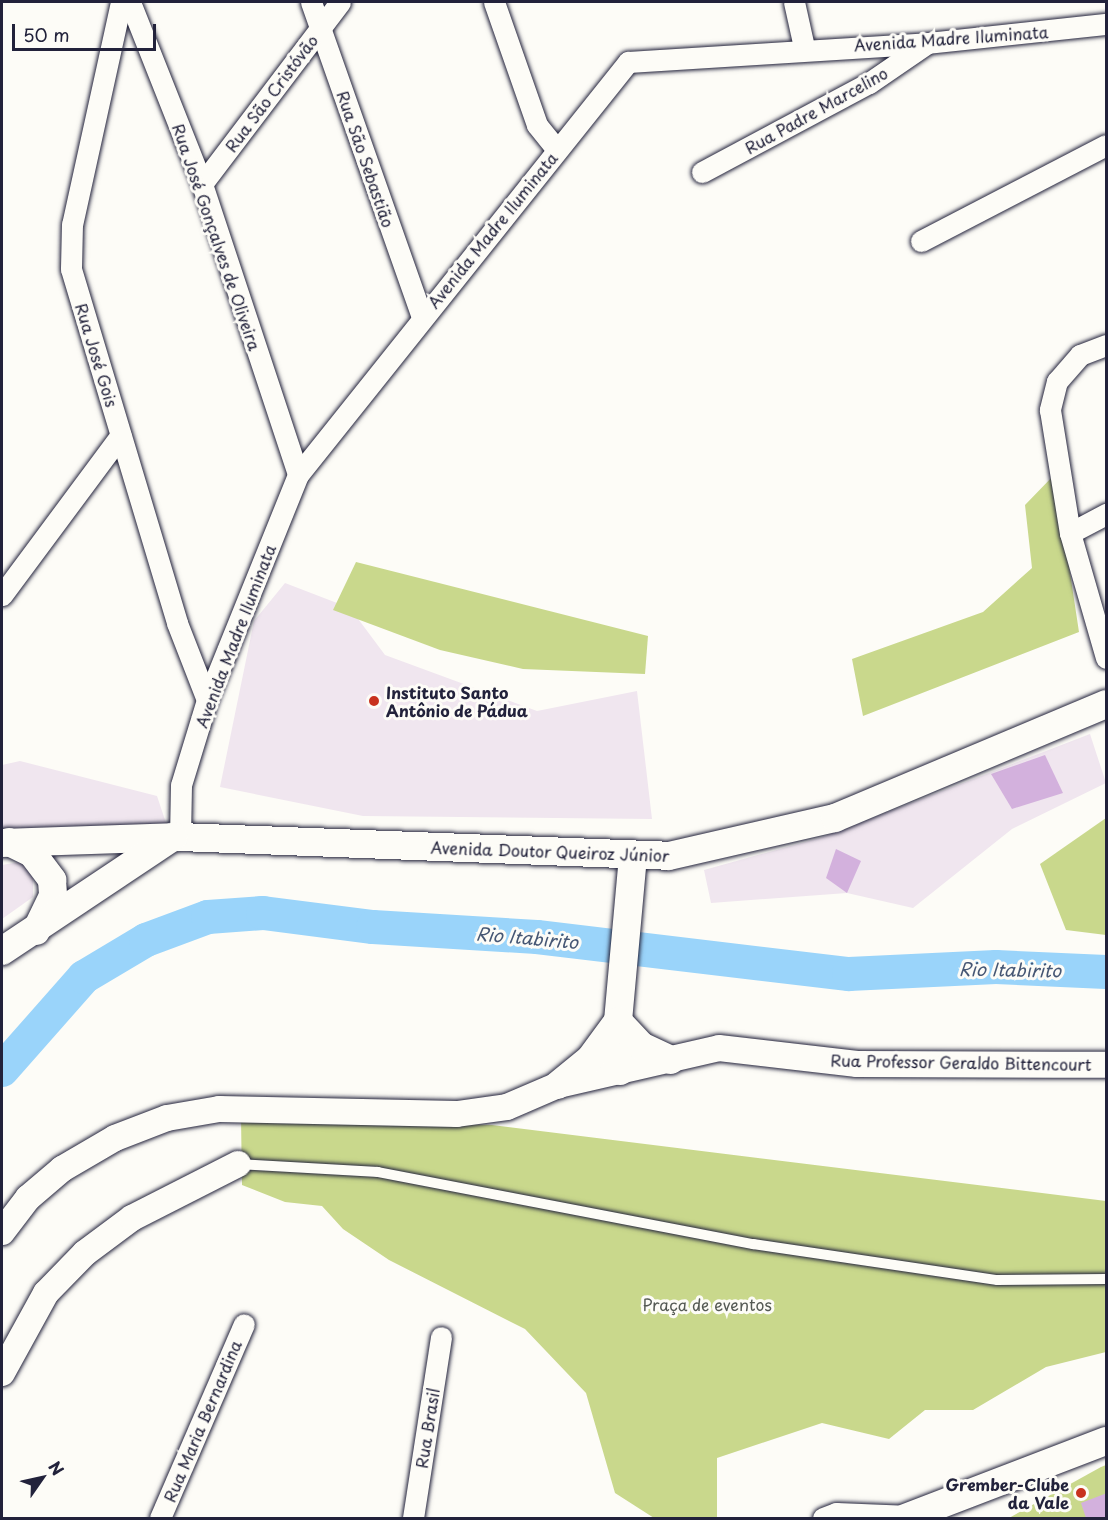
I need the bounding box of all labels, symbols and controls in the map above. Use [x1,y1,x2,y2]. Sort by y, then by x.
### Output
scale bar [15,12,159,50]
text: 50 m [23,21,70,48]
street label: Avenida Madre Iluminata [854,22,1048,54]
street label: Rua São Cristóvão [221,30,321,156]
street label: Rua Padre Marcelino [742,63,890,157]
street label: Rua São Sebastião [334,88,398,230]
street label: Rua José Gonçalves de Oliveira [169,120,265,354]
street label: Avenida Madre Iluminata [423,149,561,311]
street label: Rua José Gois [72,300,122,410]
street label: Avenida Madre Iluminata [191,542,279,730]
place label: Instituto Santo Antônio de Pádua [386,682,530,720]
marker: Instituto Santo Antônio de Pádua [367,694,381,708]
street label: Avenida Doutor Queiroz Júnior [431,837,669,865]
water label: Rio Itabirito [475,923,579,953]
water label: Rio Itabirito [958,958,1062,982]
street label: Rua Professor Geraldo Bittencourt [829,1050,1093,1074]
park label: Praça de eventos [641,1294,773,1314]
street label: Rua Maria Bernardina [159,1337,245,1505]
street label: Rua Brasil [411,1387,443,1469]
north arrow [12,1448,72,1508]
text: N [43,1456,70,1480]
place label: Grember-Clube da Vale [945,1474,1069,1512]
marker: Grember-Clube da Vale [1074,1486,1088,1500]

